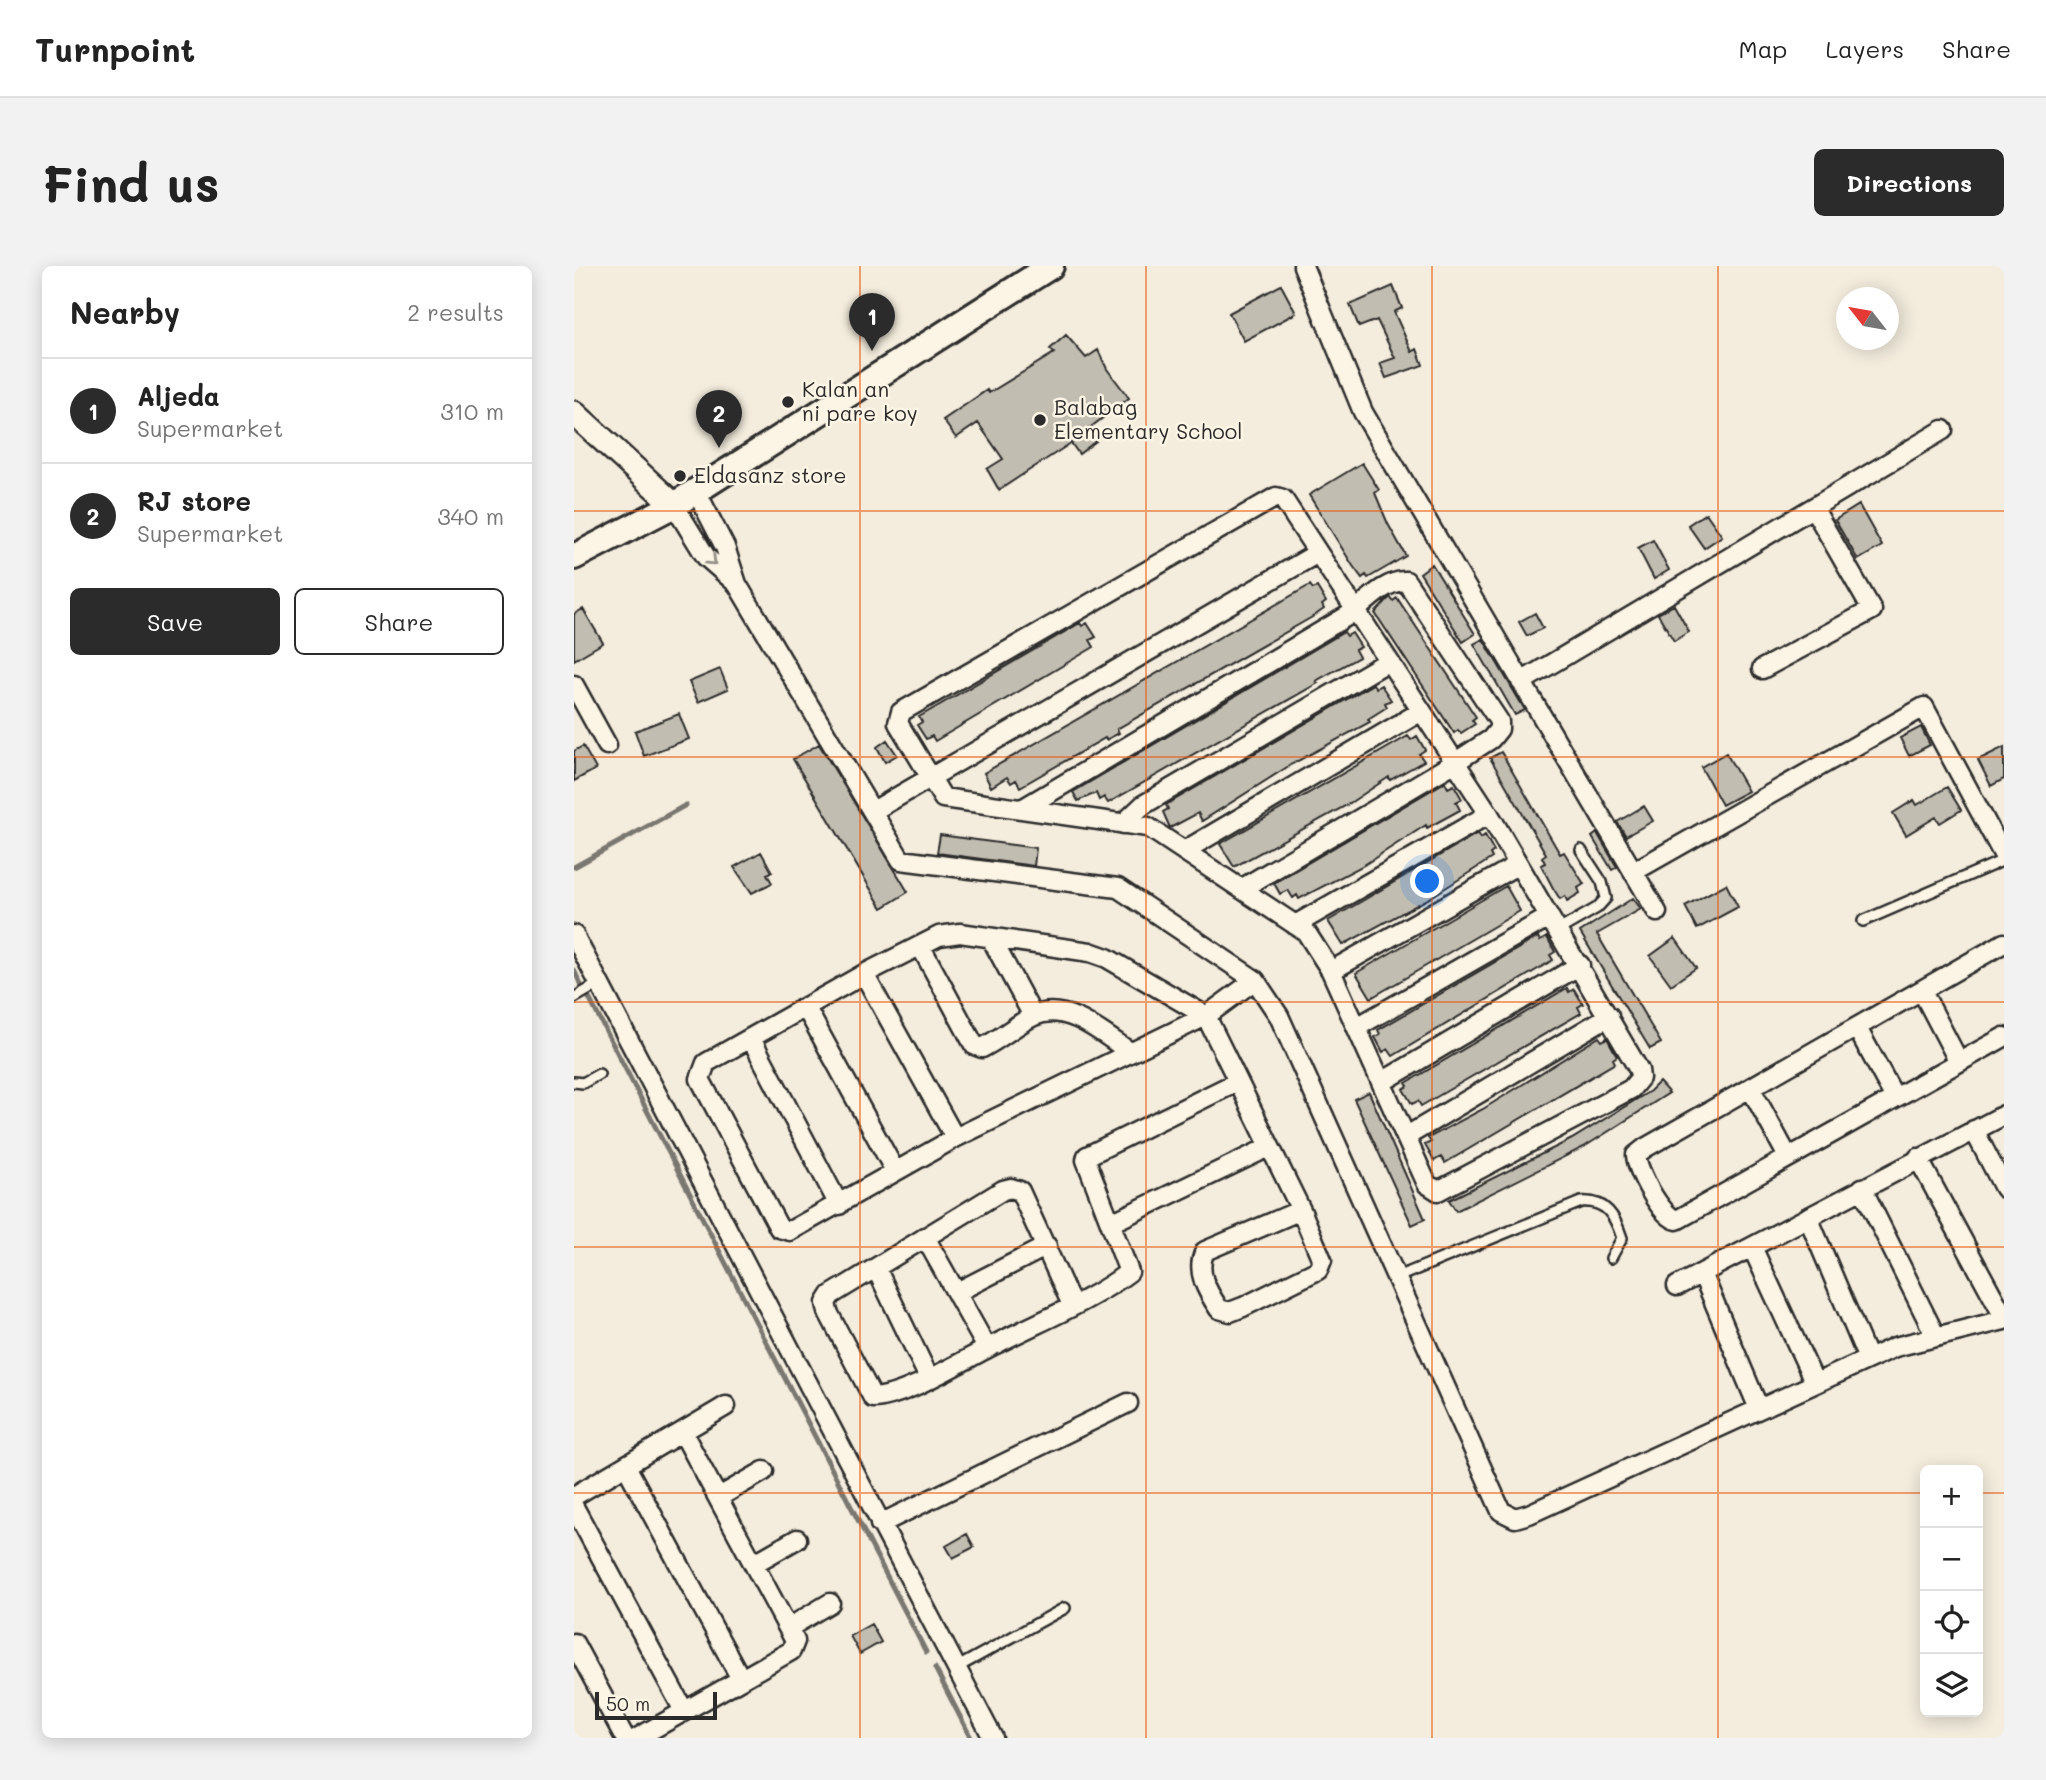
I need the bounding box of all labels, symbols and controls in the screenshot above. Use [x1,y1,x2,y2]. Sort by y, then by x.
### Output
text: Turnpoint [35,27,195,70]
text: Map [1739,33,1787,64]
text: Layers [1825,33,1904,64]
text: Share [1942,33,2011,64]
button: Directions [1814,149,2004,216]
text: Find us [42,151,220,214]
north arrow [1836,287,1899,350]
text: Nearby [70,292,180,332]
pin: 1 [849,293,895,351]
text: 2 results [407,297,504,327]
place label: Kalan an ni pare koy [802,375,918,426]
text: Aljeda [137,379,220,413]
pin: 2 [696,390,742,448]
place label: Balabag Elementary School [1054,393,1242,444]
marker: Kalan an ni pare koy [780,394,796,410]
text: 1 [88,396,98,426]
text: 310 m [440,396,504,426]
marker: Balabag Elementary School [1032,412,1048,428]
text: Supermarket [137,413,283,443]
place label: Eldasanz store [694,461,846,488]
marker: Eldasanz store [672,468,688,484]
text: RJ store [137,484,251,518]
text: 2 [87,501,99,531]
text: 340 m [437,501,504,531]
text: Supermarket [137,518,283,548]
one-way arrow [704,553,717,566]
button: Save [70,588,280,655]
button: Share [294,588,504,655]
your location [1410,864,1444,898]
map controls [1920,1465,1983,1717]
button: + [1920,1465,1983,1528]
button: − [1920,1528,1983,1591]
button: locate [1920,1591,1983,1654]
button: layers [1920,1654,1983,1717]
scale bar [595,1689,718,1721]
text: 50 m [606,1691,650,1716]

